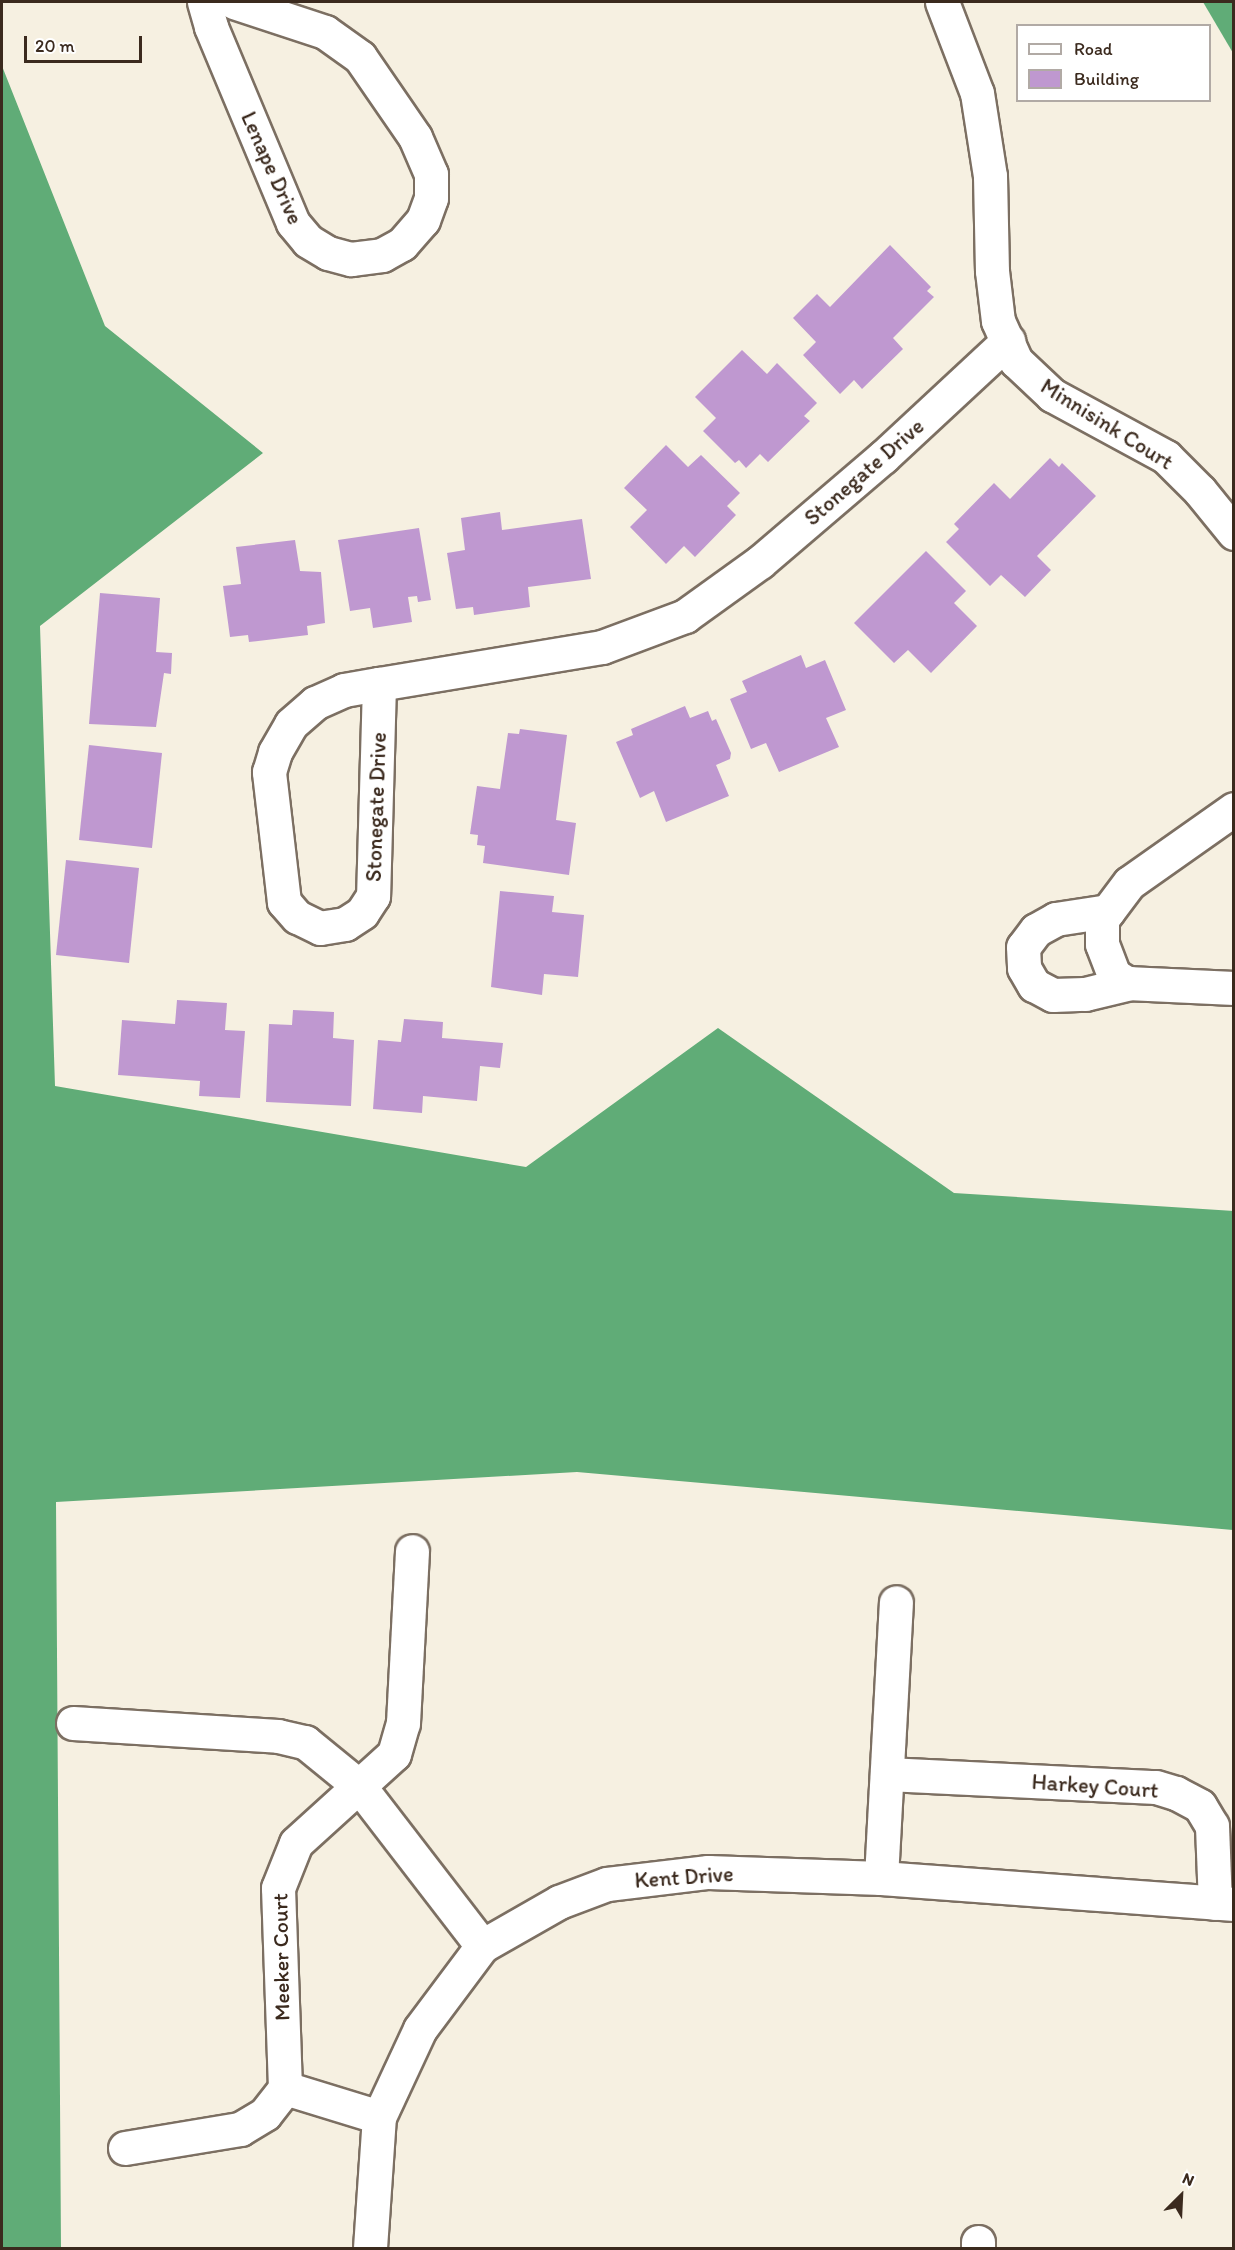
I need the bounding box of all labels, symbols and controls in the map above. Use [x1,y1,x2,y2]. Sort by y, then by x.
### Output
scale bar [27,24,146,62]
legend [1016,24,1211,102]
text: 20 m [35,35,75,57]
text: Road [1074,38,1113,60]
text: Building [1074,68,1139,90]
street label: Lenape Drive [235,107,309,229]
street label: Minnisink Court [1036,373,1178,475]
street label: Stonegate Drive [799,413,929,531]
street label: Stonegate Drive [360,732,392,882]
street label: Harkey Court [1031,1768,1159,1804]
street label: Kent Drive [633,1860,735,1894]
street label: Meeker Court [267,1893,295,2021]
north arrow [1151,2166,1211,2226]
text: N [1180,2168,1197,2190]

